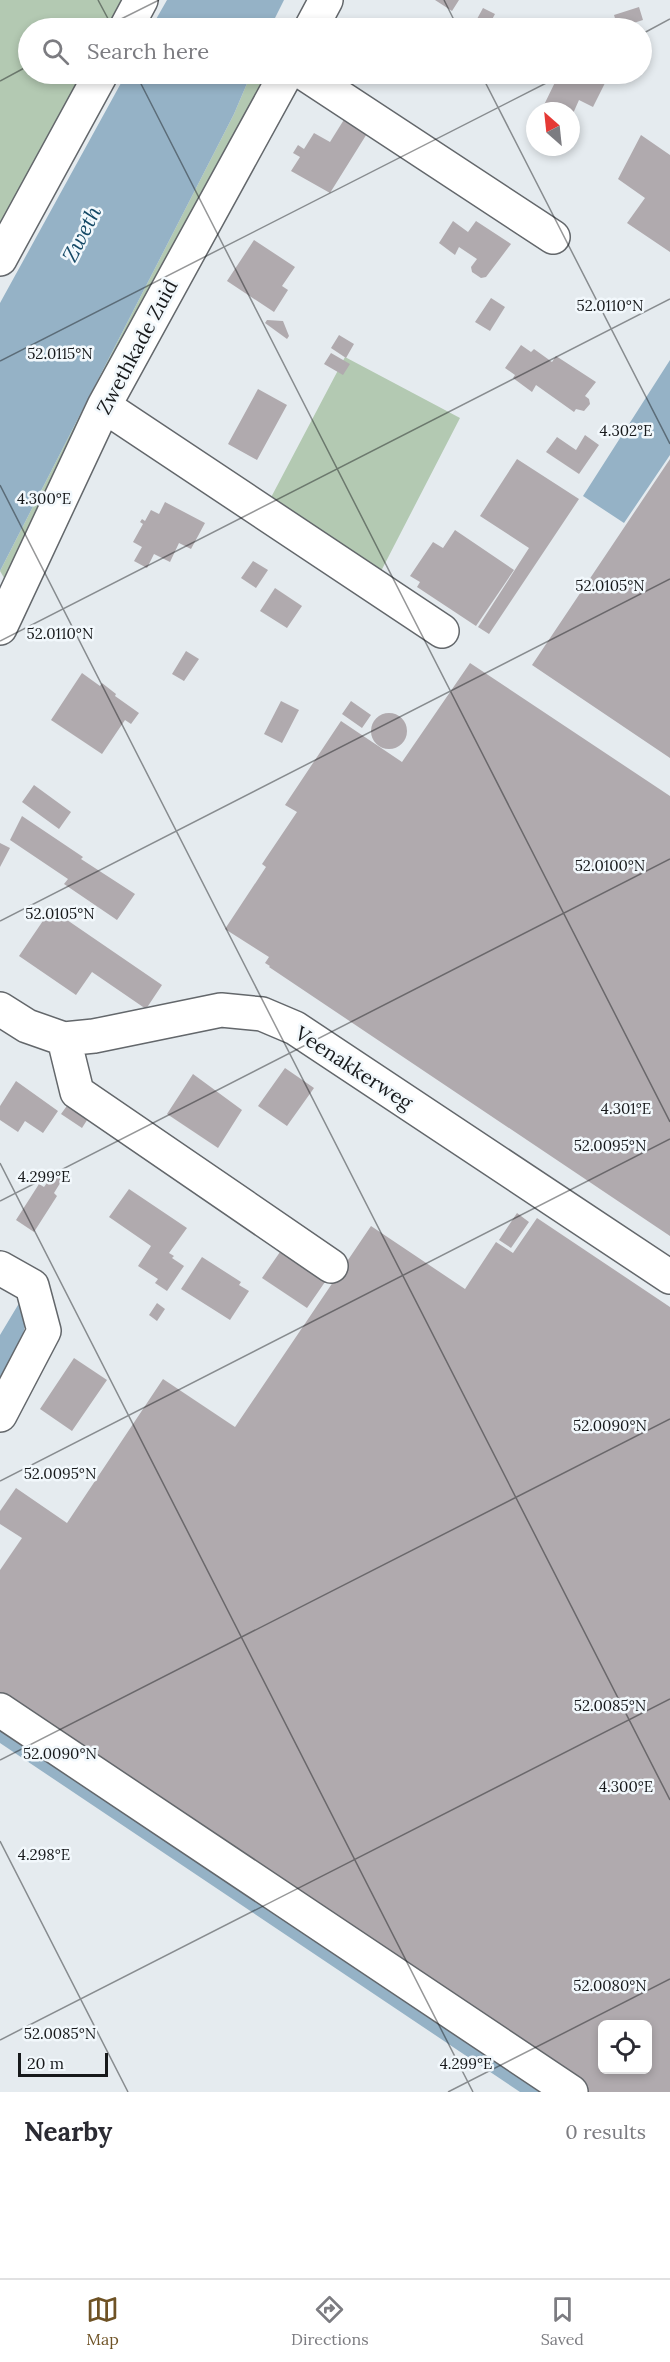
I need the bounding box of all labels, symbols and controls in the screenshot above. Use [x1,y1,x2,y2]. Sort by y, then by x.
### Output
search box [18,18,652,84]
icon: search [39,35,72,68]
text: Search here [87,37,209,65]
north arrow [526,102,580,156]
water label: Zweth [56,201,107,266]
street label: Zwethkade Zuid [91,275,183,418]
text: 52.0110°N [577,296,643,315]
text: 52.0115°N [27,344,93,363]
text: 4.302°E [600,421,652,440]
text: 4.300°E [17,489,71,508]
text: 52.0105°N [575,576,645,595]
text: 52.0110°N [27,624,93,643]
text: 52.0100°N [575,856,645,875]
text: 52.0105°N [25,904,95,923]
street label: Veenakkerweg [290,1020,418,1115]
text: 4.301°E [601,1099,651,1118]
text: 52.0095°N [574,1136,646,1155]
text: 4.299°E [18,1167,70,1186]
text: 52.0090°N [573,1416,647,1435]
text: 52.0095°N [24,1464,96,1483]
text: 52.0085°N [574,1696,646,1715]
text: 52.0090°N [23,1744,97,1763]
text: 4.300°E [599,1777,653,1796]
text: 4.298°E [18,1845,70,1864]
text: 52.0080°N [573,1976,647,1995]
map controls [598,2020,652,2074]
button: locate [598,2020,652,2074]
text: 52.0085°N [24,2024,96,2043]
scale bar [18,2050,108,2078]
text: 20 m [27,2053,64,2073]
text: 4.299°E [440,2054,492,2073]
text: Nearby [24,2115,112,2148]
text: 0 results [565,2119,646,2144]
tab: Map [86,2293,119,2349]
tab: Directions [291,2293,369,2349]
tab: Saved [541,2293,584,2349]

